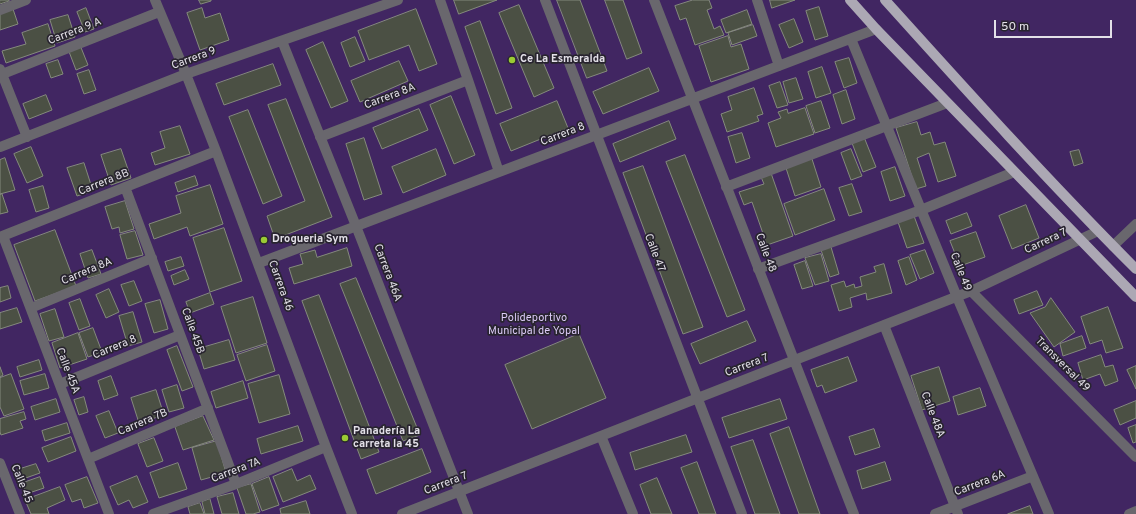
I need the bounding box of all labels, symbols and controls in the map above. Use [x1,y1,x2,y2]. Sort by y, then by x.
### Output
scale bar [996,12,1114,38]
street label: Carrera 9 A [46,16,104,48]
text: 50 m [1001,19,1029,35]
street label: Carrera 9 [170,45,218,73]
place label: Ce La Esmeralda [520,53,605,67]
marker: Ce La Esmeralda [507,55,517,65]
street label: Carrera 8A [363,81,417,113]
street label: Carrera 8 [539,121,587,149]
street label: Carrera 8B [77,167,131,199]
street label: Carrera 7 [1023,226,1069,258]
street label: Calle 47 [641,232,667,274]
street label: Calle 48 [752,232,778,274]
place label: Drogueria Sym [272,233,348,247]
marker: Drogueria Sym [259,235,269,245]
street label: Carrera 46A [370,242,404,304]
street label: Calle 49 [946,251,974,293]
street label: Carrera 8A [60,255,114,289]
street label: Carrera 46 [265,259,295,313]
street label: Calle 45B [178,306,206,356]
park label: Polideportivo Municipal de Yopal [488,312,580,338]
street label: Carrera 8 [91,333,139,363]
street label: Transversal 49 [1032,335,1092,395]
street label: Calle 45A [52,346,82,396]
street label: Carrera 7 [723,352,771,380]
street label: Calle 48A [917,390,947,440]
street label: Carrera 7B [116,407,170,439]
place label: Panadería La carreta la 45 [353,425,420,451]
marker: Panadería La carreta la 45 [340,433,350,443]
street label: Carrera 7A [210,456,262,486]
street label: Calle 45 [7,463,35,505]
street label: Carrera 6A [953,468,1007,500]
street label: Carrera 7 [422,470,470,498]

